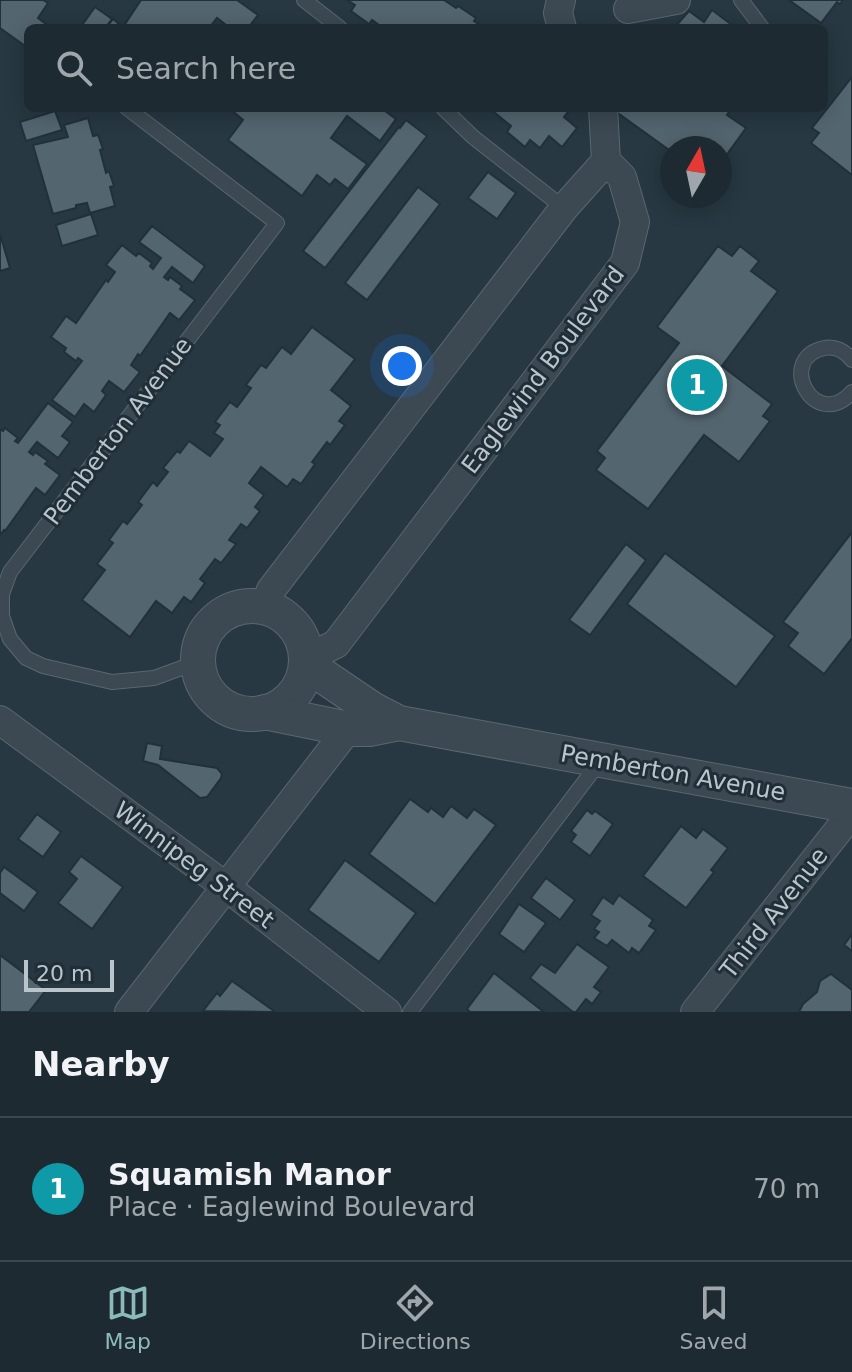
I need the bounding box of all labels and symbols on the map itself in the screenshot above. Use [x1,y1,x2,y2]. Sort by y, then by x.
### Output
north arrow [660,136,732,208]
street label: Eaglewind Boulevard [456,261,630,479]
street label: Pemberton Avenue [38,332,198,530]
your location [382,346,422,386]
pin: 1 [671,355,723,415]
street label: Pemberton Avenue [558,739,788,807]
street label: Winnipeg Street [109,796,279,934]
street label: Third Avenue [714,842,834,985]
scale bar [24,956,114,992]

